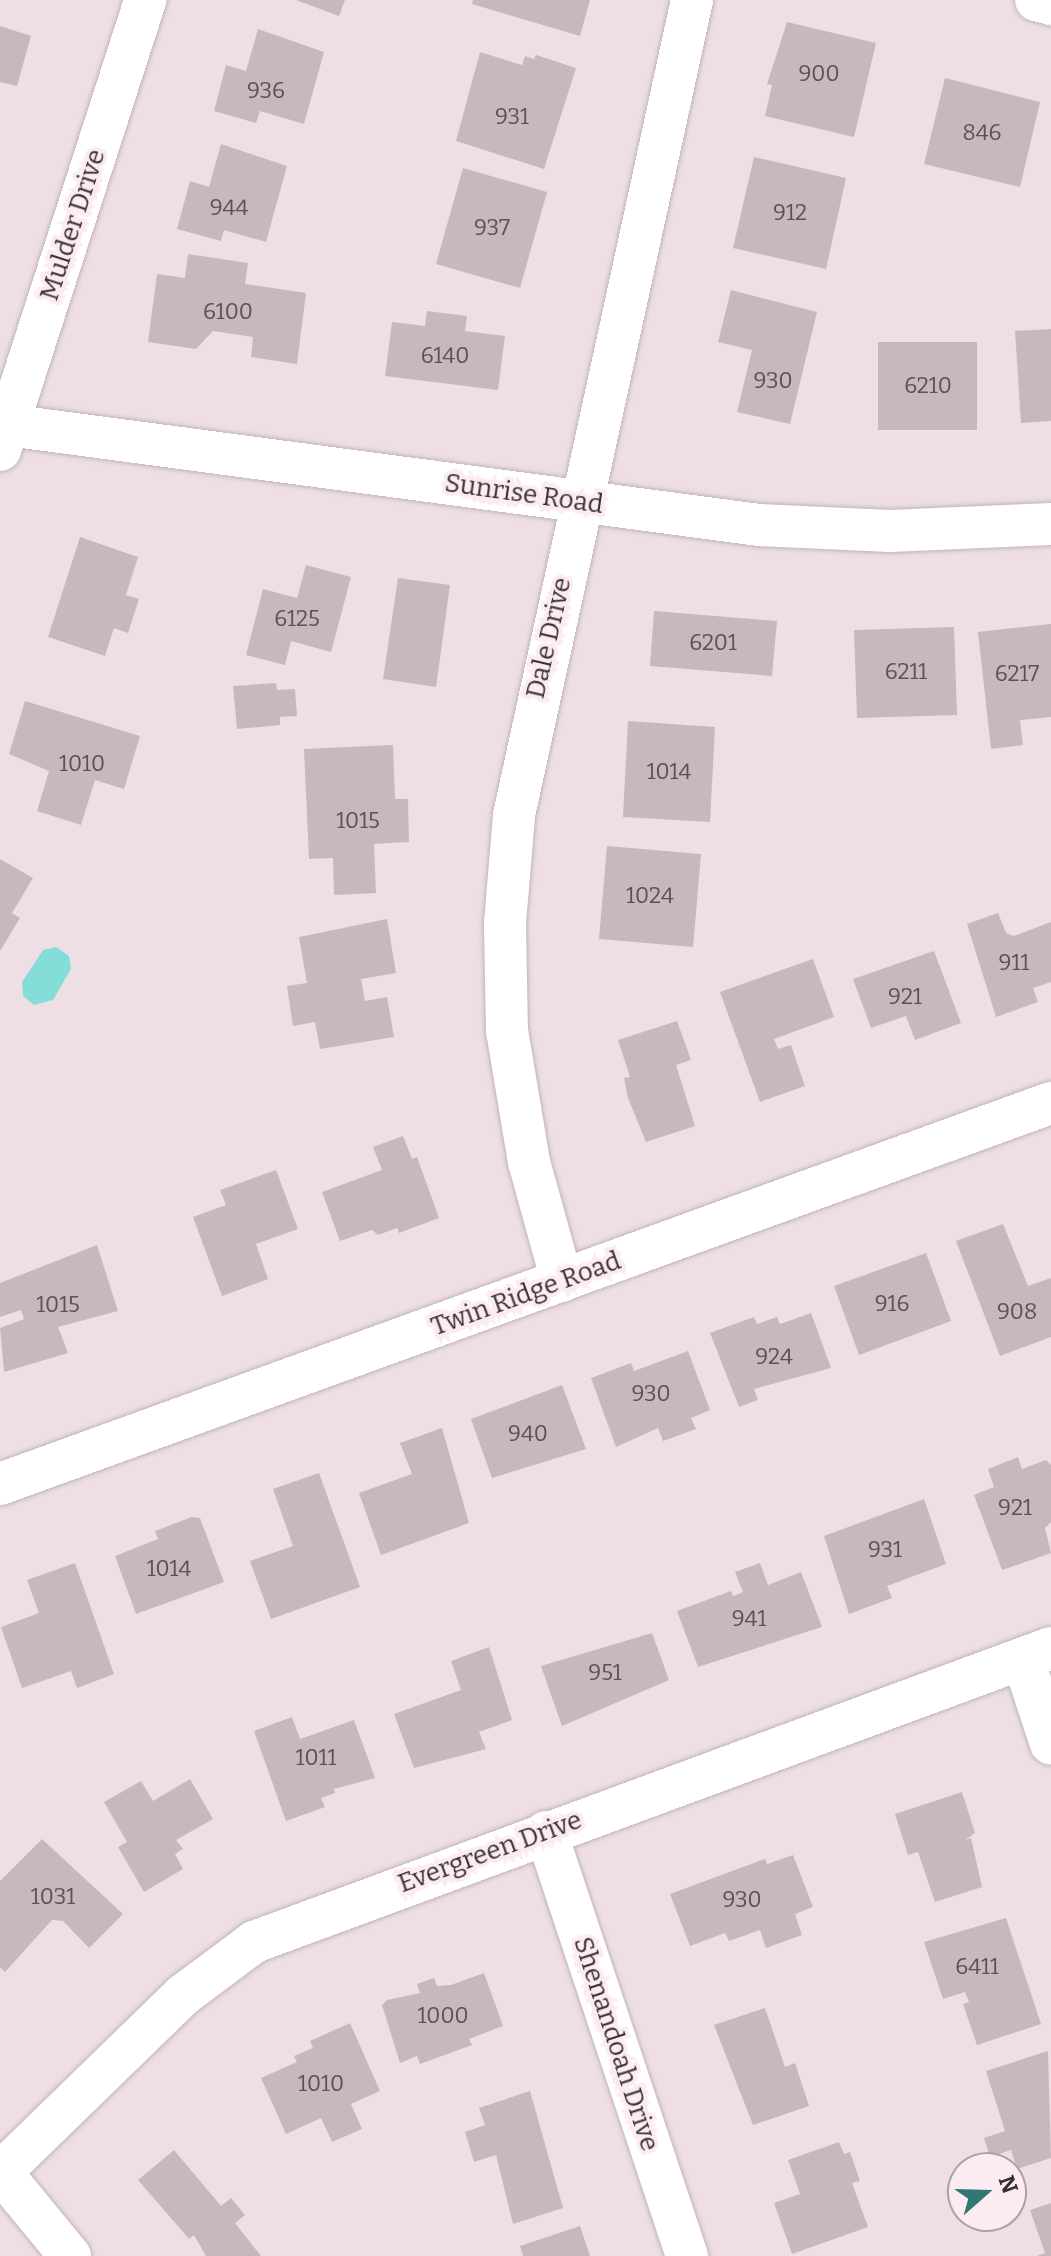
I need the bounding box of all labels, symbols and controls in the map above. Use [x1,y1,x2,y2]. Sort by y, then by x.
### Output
house number: 900 [798,61,840,87]
house number: 936 [247,78,285,104]
house number: 931 [495,104,529,130]
house number: 846 [963,120,1001,146]
street label: Mulder Drive [34,145,112,305]
house number: 944 [210,195,248,221]
house number: 912 [773,200,807,226]
house number: 937 [474,215,510,241]
house number: 6100 [203,299,253,325]
house number: 6140 [421,343,469,369]
house number: 930 [753,368,793,394]
house number: 6210 [904,373,952,399]
street label: Sunrise Road [443,467,605,521]
street label: Dale Drive [520,574,578,702]
house number: 6125 [274,606,320,632]
house number: 6201 [689,630,737,656]
house number: 6211 [885,659,927,685]
house number: 6217 [995,661,1039,687]
house number: 1010 [59,751,105,777]
house number: 1014 [647,759,691,785]
house number: 1015 [336,808,380,834]
house number: 1024 [626,883,674,909]
house number: 911 [999,950,1029,976]
house number: 921 [888,984,922,1010]
street label: Twin Ridge Road [427,1245,625,1343]
house number: 916 [875,1291,909,1317]
house number: 1015 [36,1292,80,1318]
house number: 908 [997,1299,1037,1325]
house number: 924 [755,1344,793,1370]
house number: 930 [631,1381,671,1407]
house number: 940 [508,1421,548,1447]
house number: 921 [998,1495,1032,1521]
house number: 931 [868,1537,902,1563]
house number: 1014 [147,1556,191,1582]
house number: 941 [732,1606,766,1632]
house number: 951 [588,1660,622,1686]
house number: 1011 [296,1745,336,1771]
street label: Evergreen Drive [394,1804,586,1900]
house number: 1031 [31,1884,75,1910]
house number: 930 [722,1887,762,1913]
street label: Shenandoah Drive [567,1933,665,2155]
house number: 6411 [955,1954,999,1980]
house number: 1000 [417,2003,469,2029]
house number: 1010 [298,2071,344,2097]
north arrow [947,2152,1027,2232]
text: N [993,2172,1024,2197]

